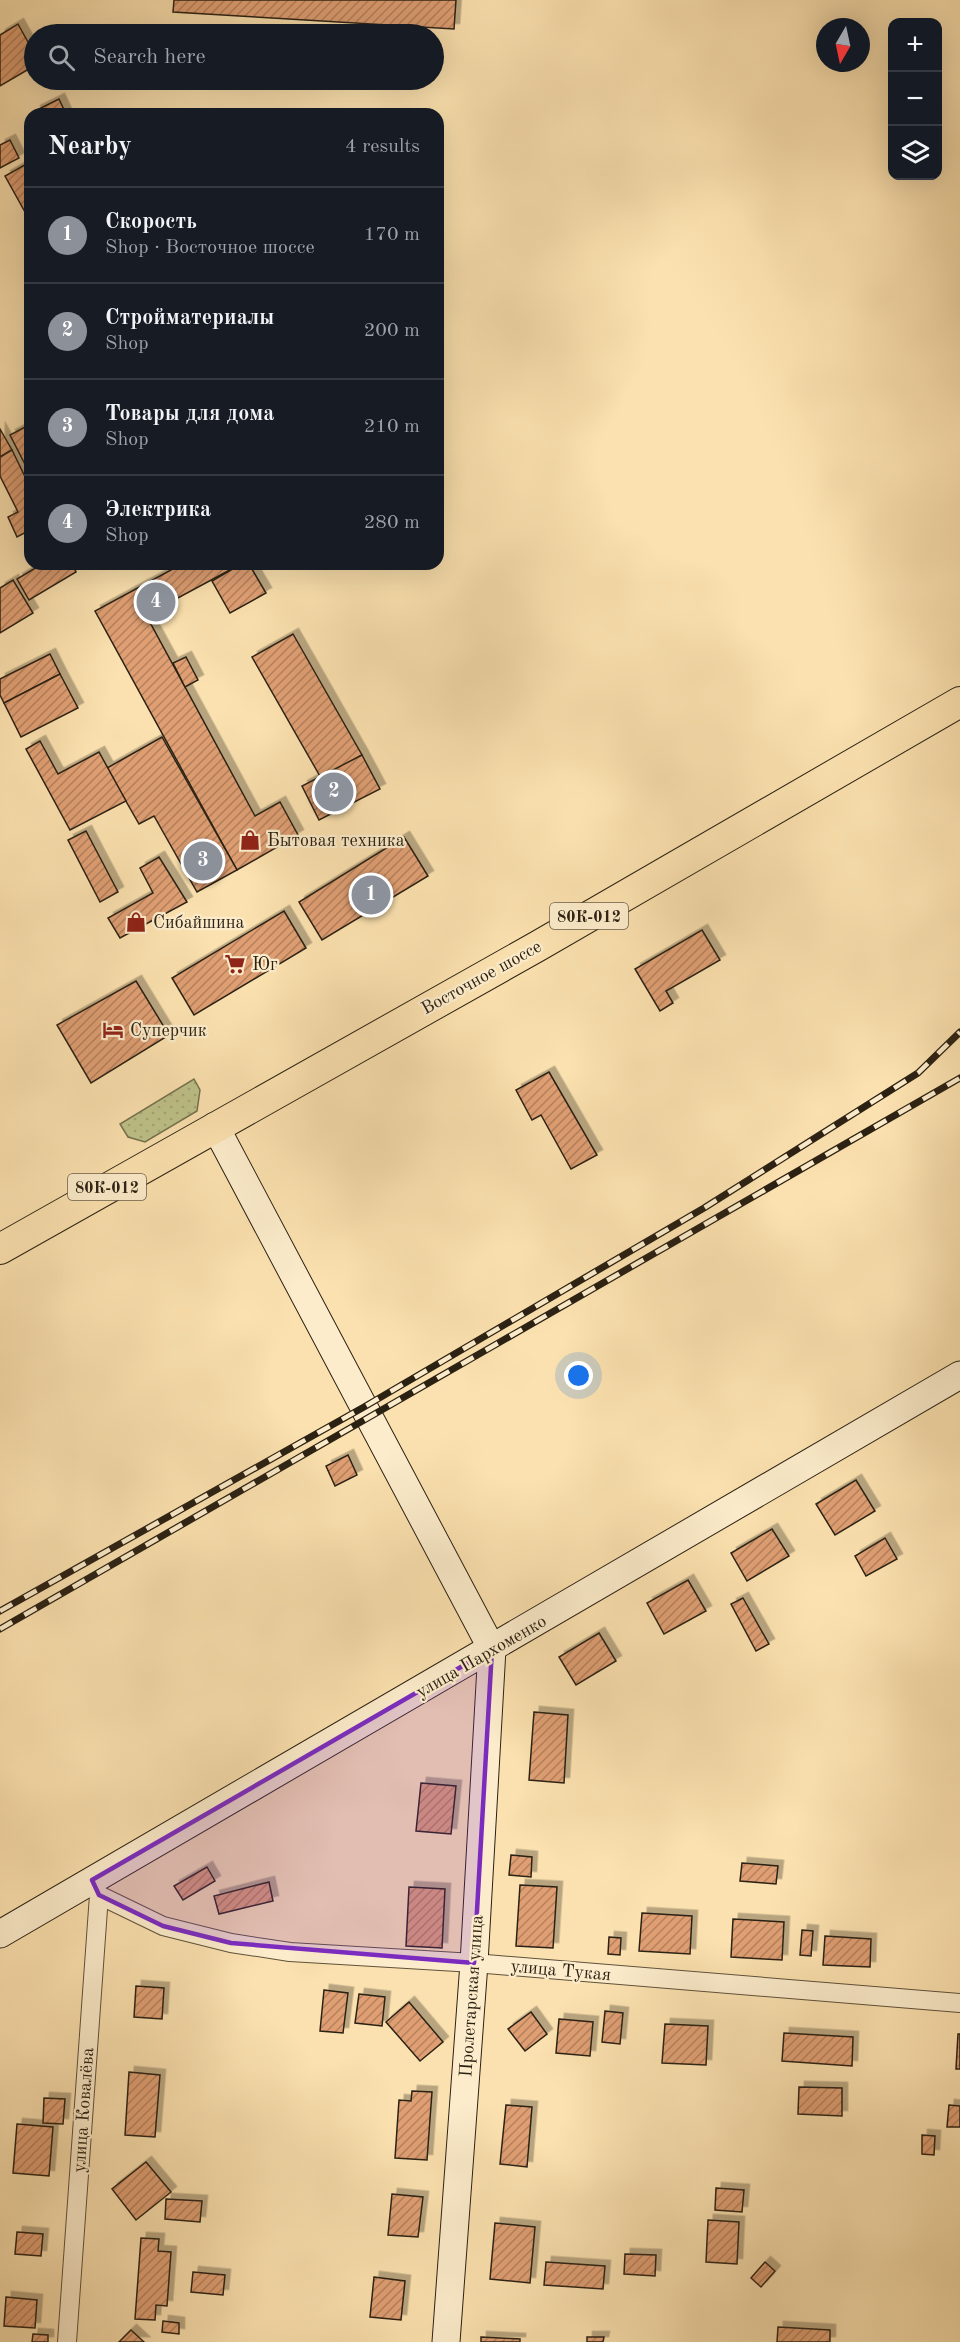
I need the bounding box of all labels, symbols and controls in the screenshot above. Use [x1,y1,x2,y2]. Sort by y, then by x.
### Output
north arrow [816,18,870,72]
map controls [888,18,942,180]
button: + [888,18,942,72]
search box [24,24,444,90]
icon: search [45,41,78,74]
text: Search here [93,46,206,68]
button: − [888,72,942,126]
button: layers [888,126,942,180]
text: Nearby [48,134,132,160]
text: 4 results [345,137,420,157]
text: Скорость [105,211,197,233]
text: 1 [62,225,73,245]
text: 170 m [364,225,420,245]
text: Shop · Восточное шоссе [105,238,315,258]
text: Стройматериалы [105,307,274,329]
text: 2 [62,321,73,341]
text: 200 m [364,321,420,341]
text: Shop [105,334,149,354]
text: Товары для дома [105,403,275,425]
text: 3 [62,417,73,437]
text: 210 m [364,417,420,437]
text: Shop [105,430,149,450]
text: Электрика [105,499,211,521]
text: 4 [62,513,73,533]
text: 280 m [364,513,420,533]
text: Shop [105,526,149,546]
pin: 4 [136,580,176,624]
pin: 2 [314,770,354,814]
shop icon: Бытовая техника [238,828,262,852]
place label: Бытовая техника [267,832,405,850]
pin: 3 [184,838,222,884]
pin: 1 [352,872,391,918]
road number: 80К-012 [550,903,628,929]
shop icon: Сибайшина [124,910,148,934]
place label: Сибайшина [153,914,245,932]
street label: Восточное шоссе [418,937,545,1018]
supermarket icon: Юг [223,952,247,976]
place label: Юг [252,956,278,974]
hotel icon: Суперчик [101,1018,125,1042]
place label: Суперчик [130,1022,207,1040]
road number: 80К-012 [68,1174,146,1200]
your location [564,1361,593,1390]
street label: улица Пархоменко [413,1612,550,1702]
street label: Пролетарская улица [457,1914,487,2078]
street label: улица Тукая [510,1958,612,1984]
street label: улица Ковалёва [71,2047,97,2173]

